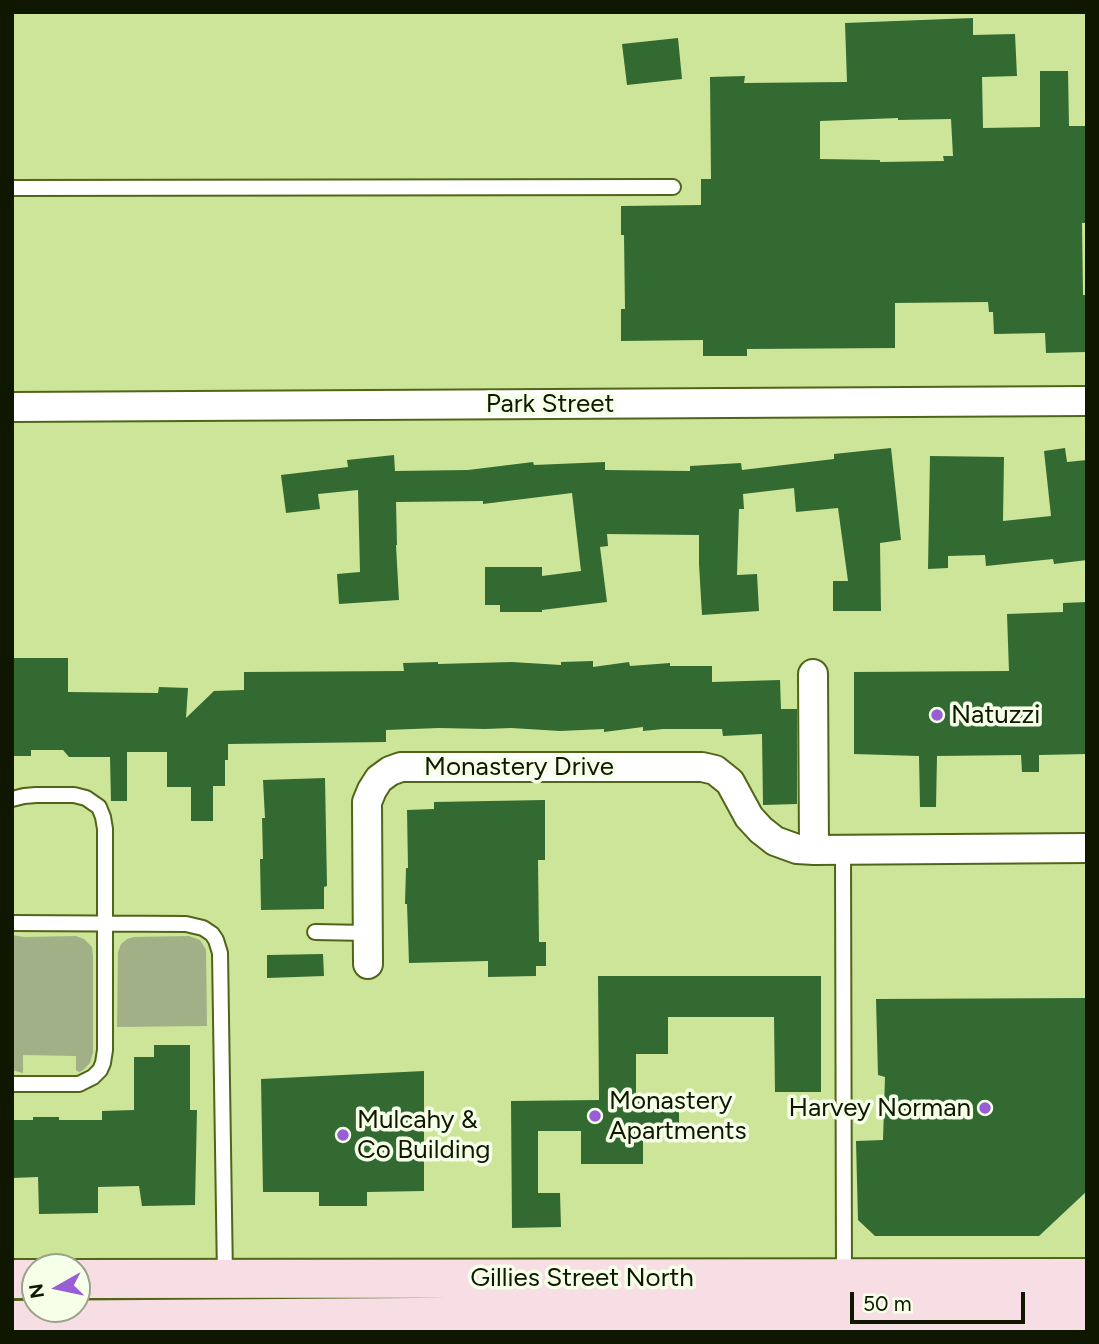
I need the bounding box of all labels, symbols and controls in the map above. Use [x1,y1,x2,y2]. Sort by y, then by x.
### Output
street label: Park Street [486,388,614,420]
place label: Natuzzi [951,699,1040,731]
marker: Natuzzi [929,707,945,723]
street label: Monastery Drive [424,751,614,783]
place label: Monastery Apartments [609,1085,747,1146]
place label: Harvey Norman [788,1092,971,1124]
marker: Harvey Norman [977,1100,993,1116]
place label: Mulcahy & Co Building [357,1104,490,1166]
marker: Monastery Apartments [587,1108,603,1124]
marker: Mulcahy & Co Building [335,1127,351,1143]
north arrow [21,1253,91,1323]
street label: Gillies Street North [470,1262,694,1294]
scale bar [854,1278,1029,1322]
text: N [24,1282,49,1300]
text: 50 m [863,1291,912,1316]

